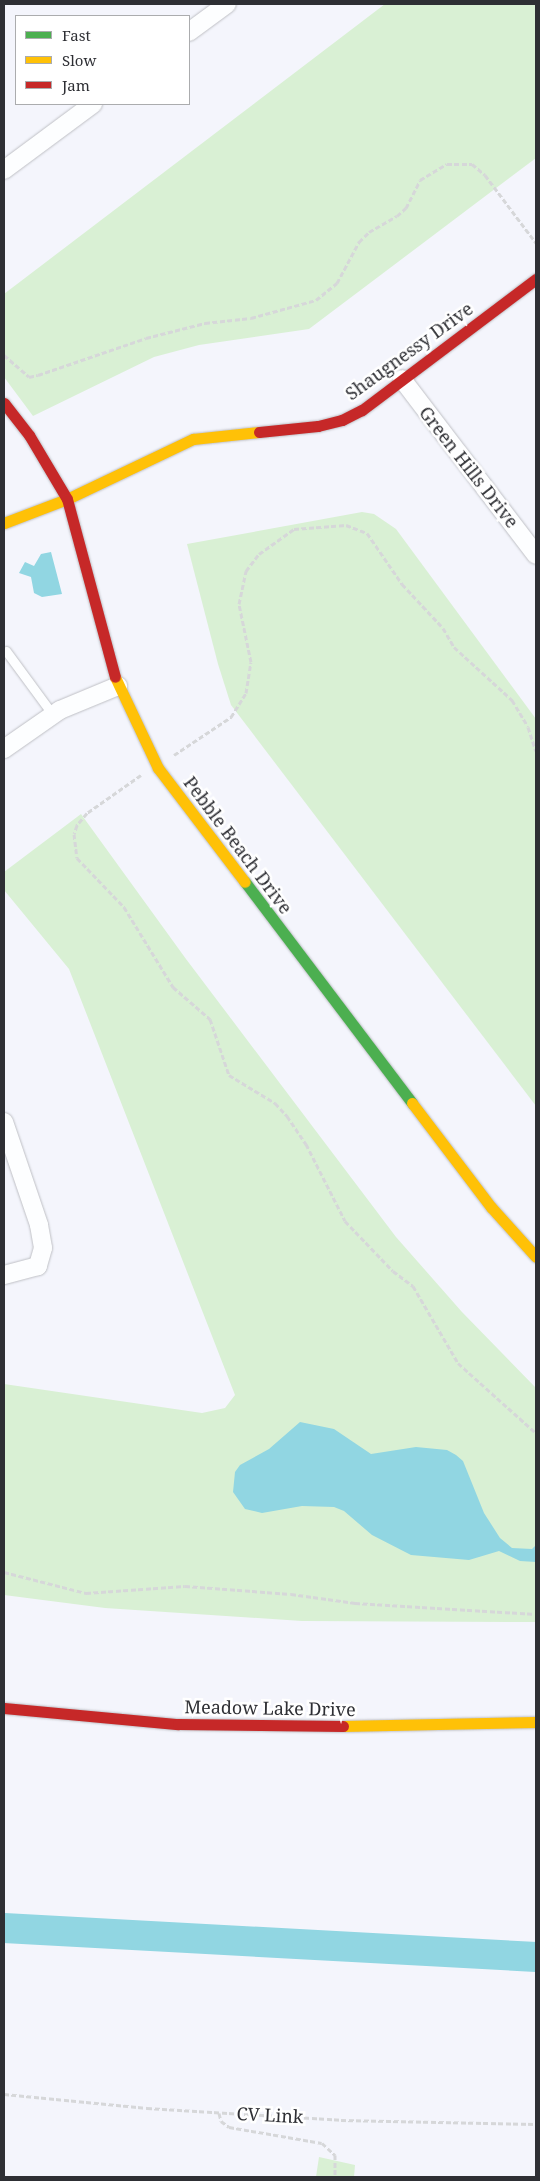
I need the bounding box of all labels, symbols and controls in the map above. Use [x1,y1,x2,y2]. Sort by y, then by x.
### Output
legend [15,15,190,105]
text: Fast [62,25,91,45]
text: Slow [62,50,96,70]
text: Jam [62,75,90,95]
street label: Shaugnessy Drive [341,298,477,404]
street label: Green Hills Drive [415,402,523,532]
street label: Pebble Beach Drive [179,772,297,918]
street label: Meadow Lake Drive [184,1696,356,1720]
street label: CV Link [236,2102,304,2128]

